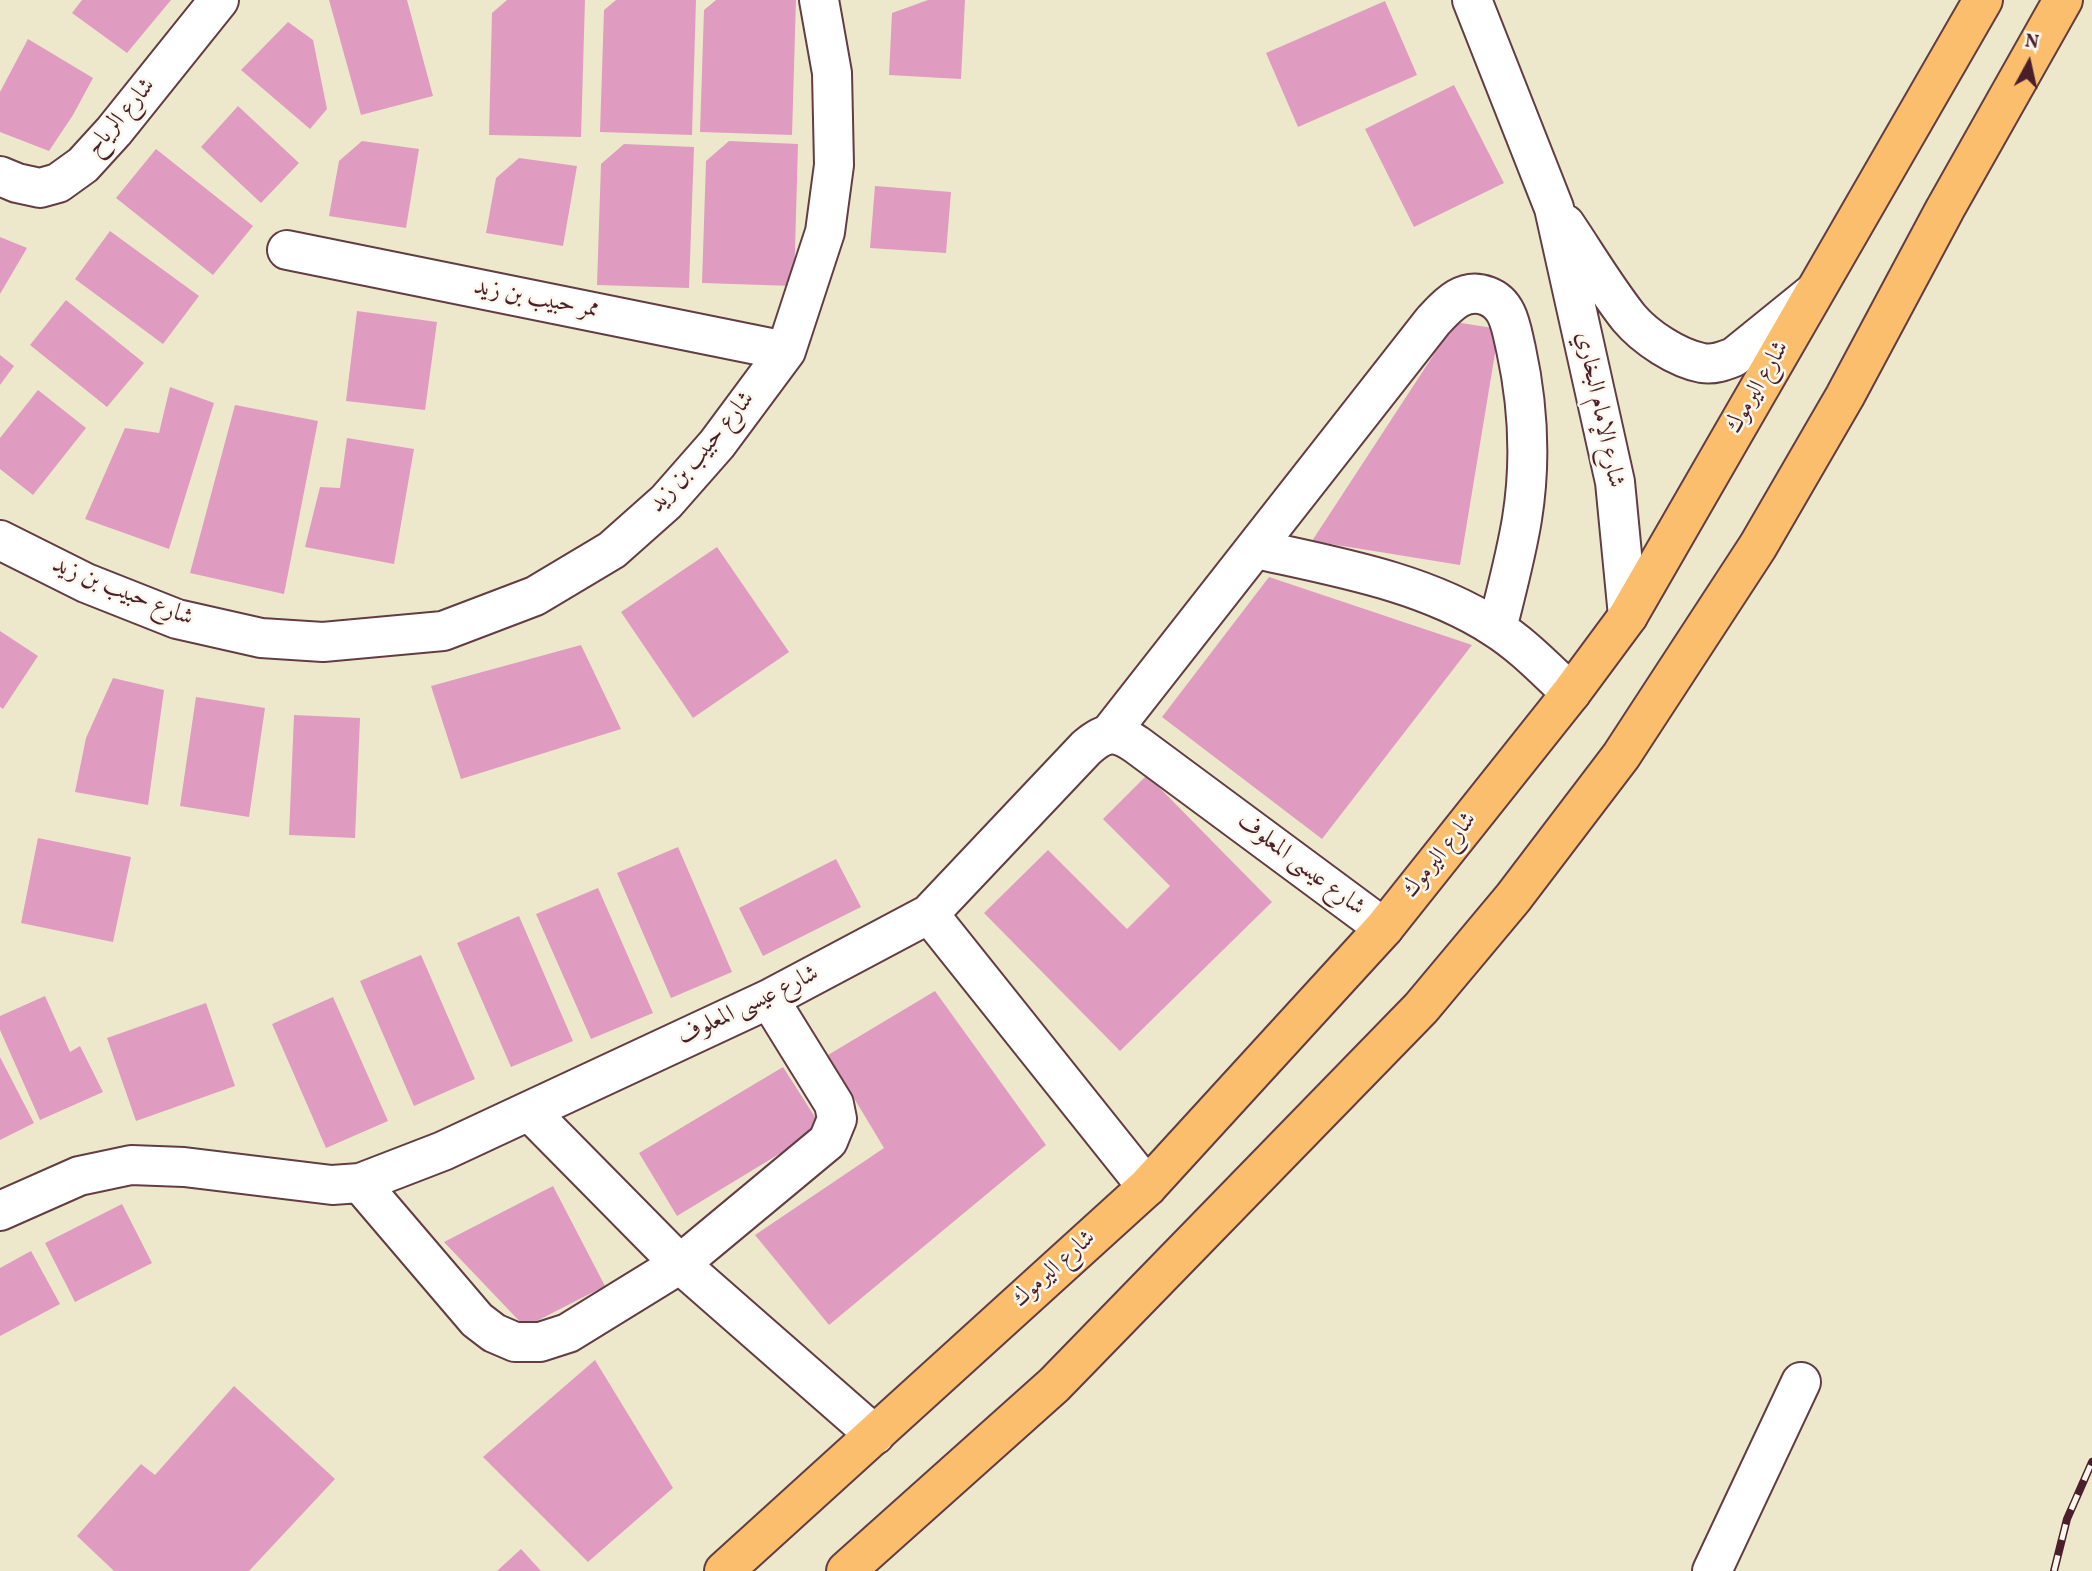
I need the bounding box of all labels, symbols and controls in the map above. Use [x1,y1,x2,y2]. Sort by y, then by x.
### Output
north arrow [1994,28,2064,98]
text: N [2023,28,2041,56]
street label: شارع الرياح [81,73,163,163]
street label: ممر حبيب بن زيد [471,274,601,326]
street label: شارع الإمام البخاري [1567,329,1629,491]
street label: شارع اليرموك [1721,336,1797,440]
street label: شارع حبيب بن زيد [644,386,762,520]
street label: شارع حبيب بن زيد [47,552,197,634]
street label: شارع اليرموك [1398,807,1484,905]
street label: شارع عيسى المعلوف [1230,808,1370,924]
street label: شارع عيسى المعلوف [674,961,824,1053]
street label: شارع اليرموك [1007,1225,1103,1315]

